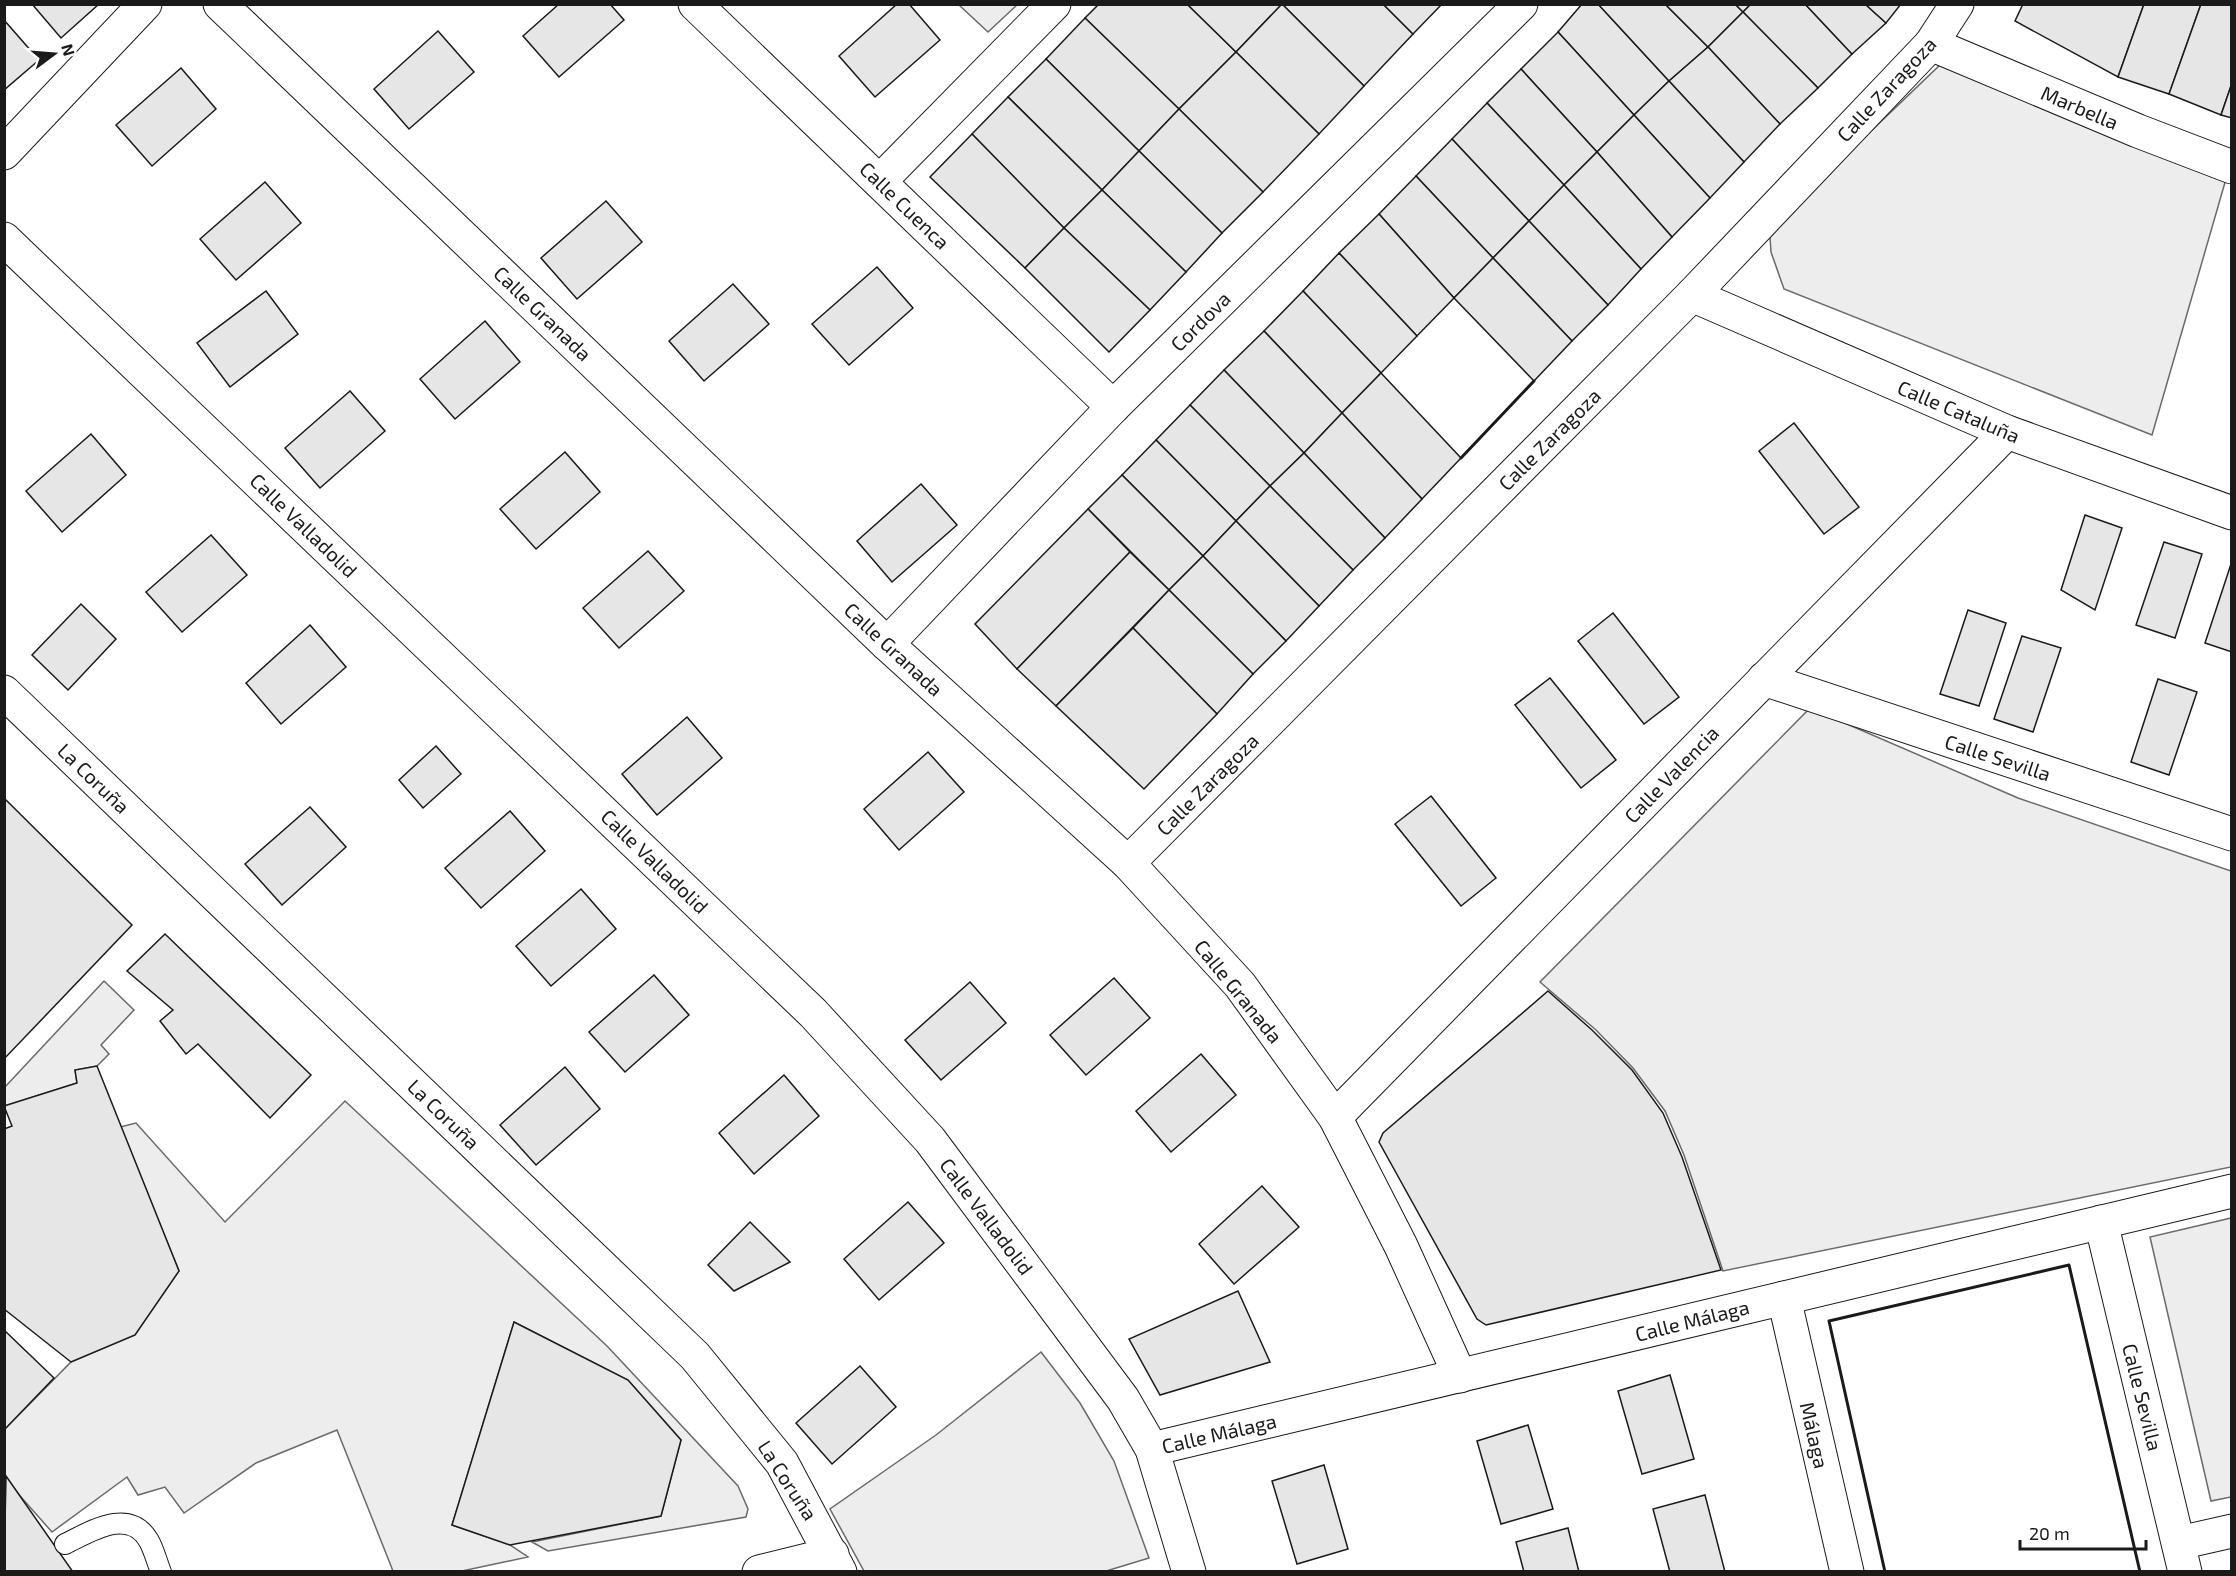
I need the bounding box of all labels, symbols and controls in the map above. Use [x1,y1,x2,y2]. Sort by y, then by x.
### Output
north arrow [24,24,84,84]
street label: Calle Zaragoza [1831,32,1941,146]
text: N [58,42,80,58]
street label: Marbella [2038,80,2122,134]
street label: Calle Cuenca [855,156,955,254]
street label: Calle Granada [489,261,597,365]
street label: Cordova [1165,286,1235,356]
street label: Calle Cataluña [1894,374,2024,448]
street label: Calle Zaragoza [1493,383,1605,495]
street label: Calle Valladolid [245,468,363,582]
street label: Calle Granada [840,597,948,701]
street label: Calle Valencia [1619,720,1723,828]
street label: Calle Zaragoza [1151,728,1263,840]
street label: Calle Sevilla [1942,729,2054,785]
street label: La Coruña [53,738,135,818]
street label: Calle Valladolid [596,804,714,918]
street label: Calle Granada [1190,934,1288,1048]
street label: La Coruña [403,1074,485,1154]
street label: Calle Valladolid [935,1153,1039,1279]
street label: Calle Málaga [1632,1294,1752,1346]
street label: Calle Sevilla [2118,1341,2168,1453]
street label: Málaga [1796,1399,1834,1471]
street label: Calle Málaga [1159,1408,1279,1458]
street label: La Coruña [753,1436,823,1524]
scale bar [2020,1513,2146,1551]
text: 20 m [2029,1522,2070,1544]

